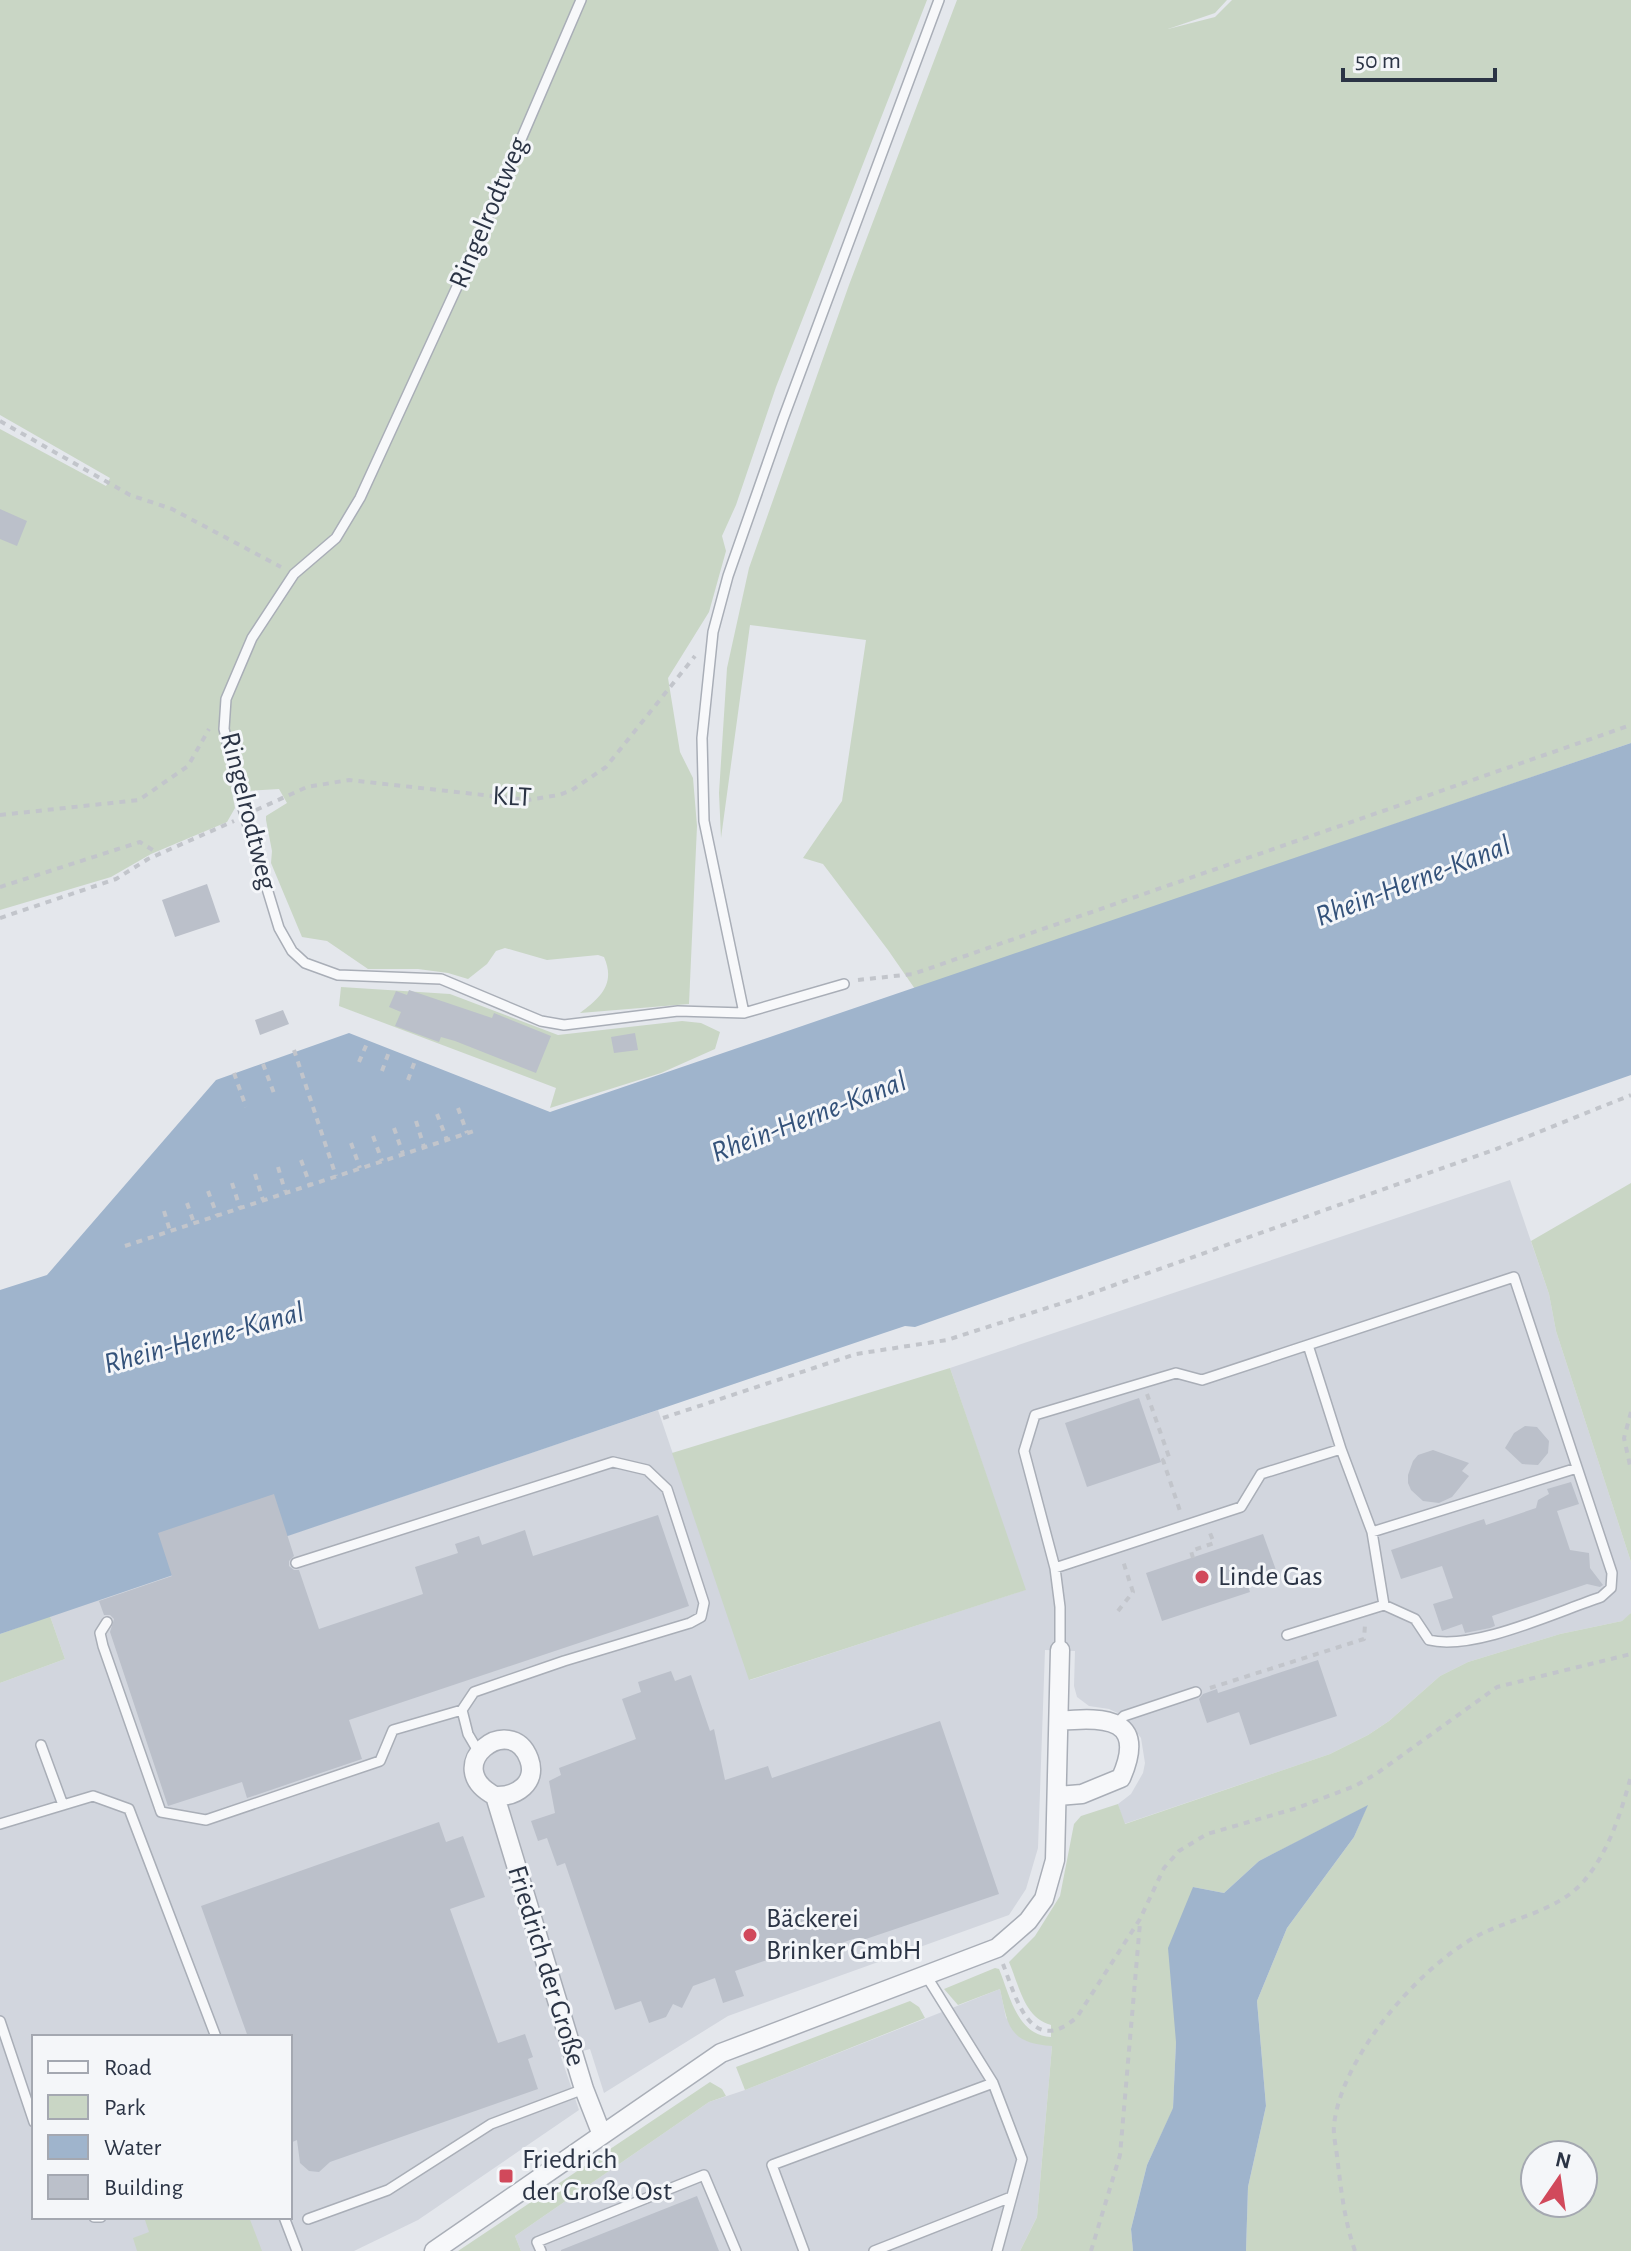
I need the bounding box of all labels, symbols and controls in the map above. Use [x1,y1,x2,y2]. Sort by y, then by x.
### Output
scale bar [1343,32,1495,82]
text: 50 m [1355,49,1401,73]
street label: Ringelrodtweg [445,133,534,293]
street label: Ringelrodtweg [215,729,281,893]
street label: KLT [492,782,533,812]
water label: Rhein-Herne-Kanal [1311,830,1515,932]
water label: Rhein-Herne-Kanal [707,1066,911,1168]
water label: Rhein-Herne-Kanal [100,1297,308,1379]
place label: Linde Gas [1218,1563,1323,1591]
marker: Linde Gas [1193,1568,1211,1586]
street label: Friedrich der Große [502,1862,590,2070]
place label: Bäckerei Brinker GmbH [766,1905,922,1965]
marker: Bäckerei Brinker GmbH [741,1926,759,1944]
legend [32,2035,292,2219]
text: Road [104,2056,152,2080]
text: Park [104,2096,145,2120]
text: Water [104,2136,162,2160]
north arrow [1519,2139,1599,2219]
place label: Friedrich der Große Ost [522,2146,672,2206]
text: N [1553,2148,1573,2173]
marker: Friedrich der Große Ost [497,2167,515,2185]
text: Building [104,2176,183,2200]

